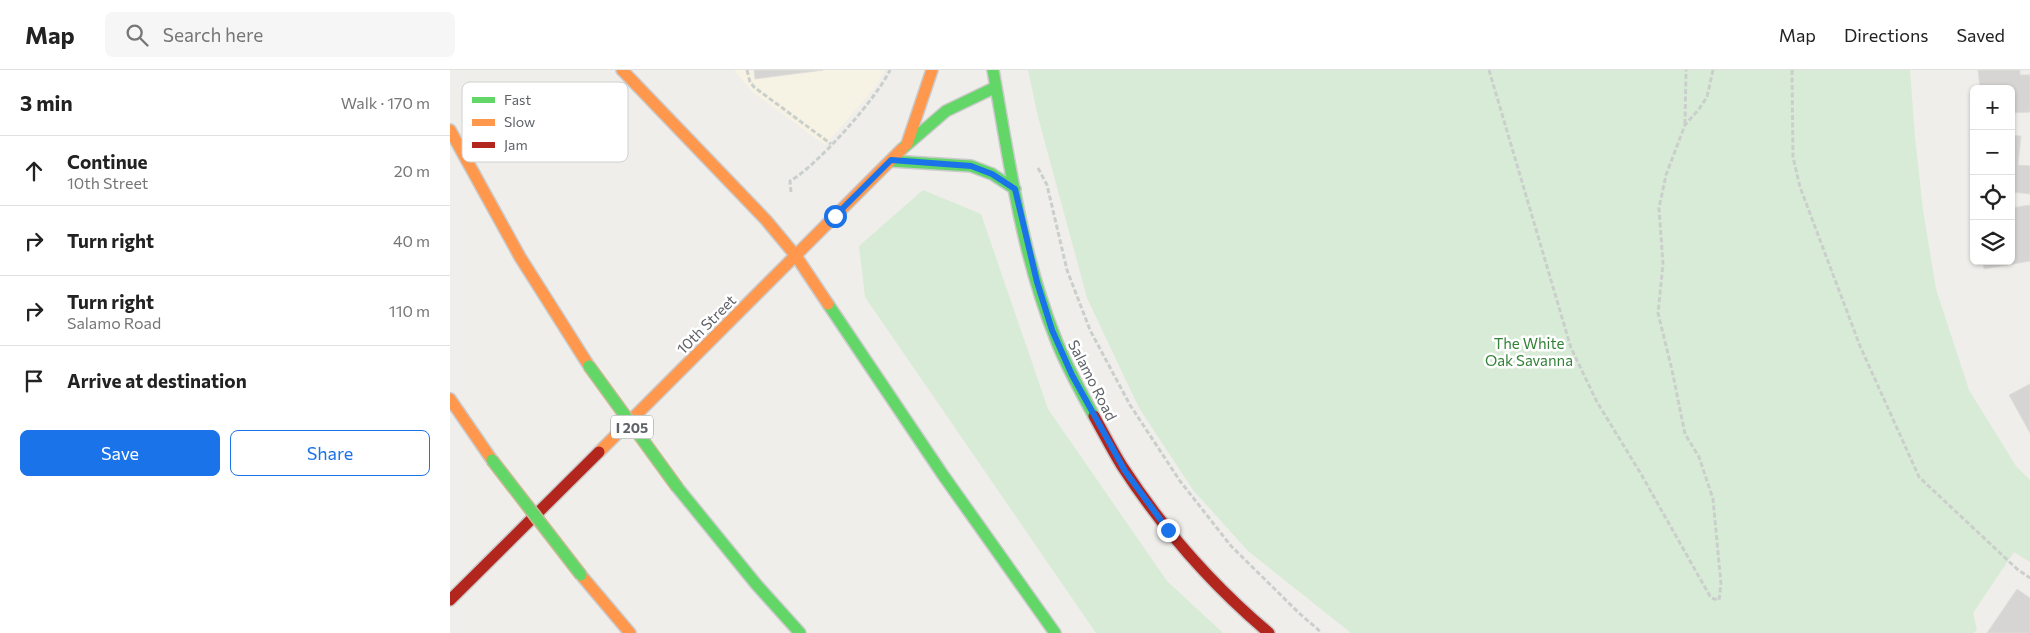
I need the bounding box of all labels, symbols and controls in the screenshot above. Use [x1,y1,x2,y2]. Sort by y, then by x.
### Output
search box [105,12,455,57]
text: Map [25,20,75,49]
icon: search [123,21,151,49]
text: Search here [163,23,263,46]
text: Map [1779,24,1816,46]
text: Directions [1844,24,1928,46]
text: Saved [1956,24,2005,46]
legend [462,82,628,162]
map controls [1970,85,2015,265]
button: + [1970,85,2015,130]
text: 3 min [20,90,73,115]
text: Fast [504,91,531,108]
text: Walk · 170 m [341,93,430,112]
text: Slow [504,113,535,130]
button: − [1970,130,2015,175]
text: Jam [504,136,528,153]
text: Continue [67,150,147,173]
icon: ahead [20,157,48,185]
text: 20 m [394,161,430,180]
text: 10th Street [67,173,148,192]
button: locate [1970,175,2015,220]
route start [824,205,847,228]
button: layers [1970,220,2015,265]
icon: right [20,227,48,255]
text: Turn right [67,229,154,252]
text: 40 m [393,231,430,250]
text: Turn right [67,290,154,313]
street label: 10th Street [673,291,739,357]
icon: right [20,297,48,325]
text: 110 m [389,301,430,320]
text: Salamo Road [67,313,161,332]
park label: The White Oak Savanna [1485,334,1573,369]
street label: Salamo Road [1065,337,1121,423]
icon: arrive [20,367,48,395]
text: Arrive at destination [67,369,247,392]
road number: I 205 [611,416,653,438]
button: Save [20,430,220,476]
button: Share [230,430,430,476]
route end [1157,519,1180,542]

